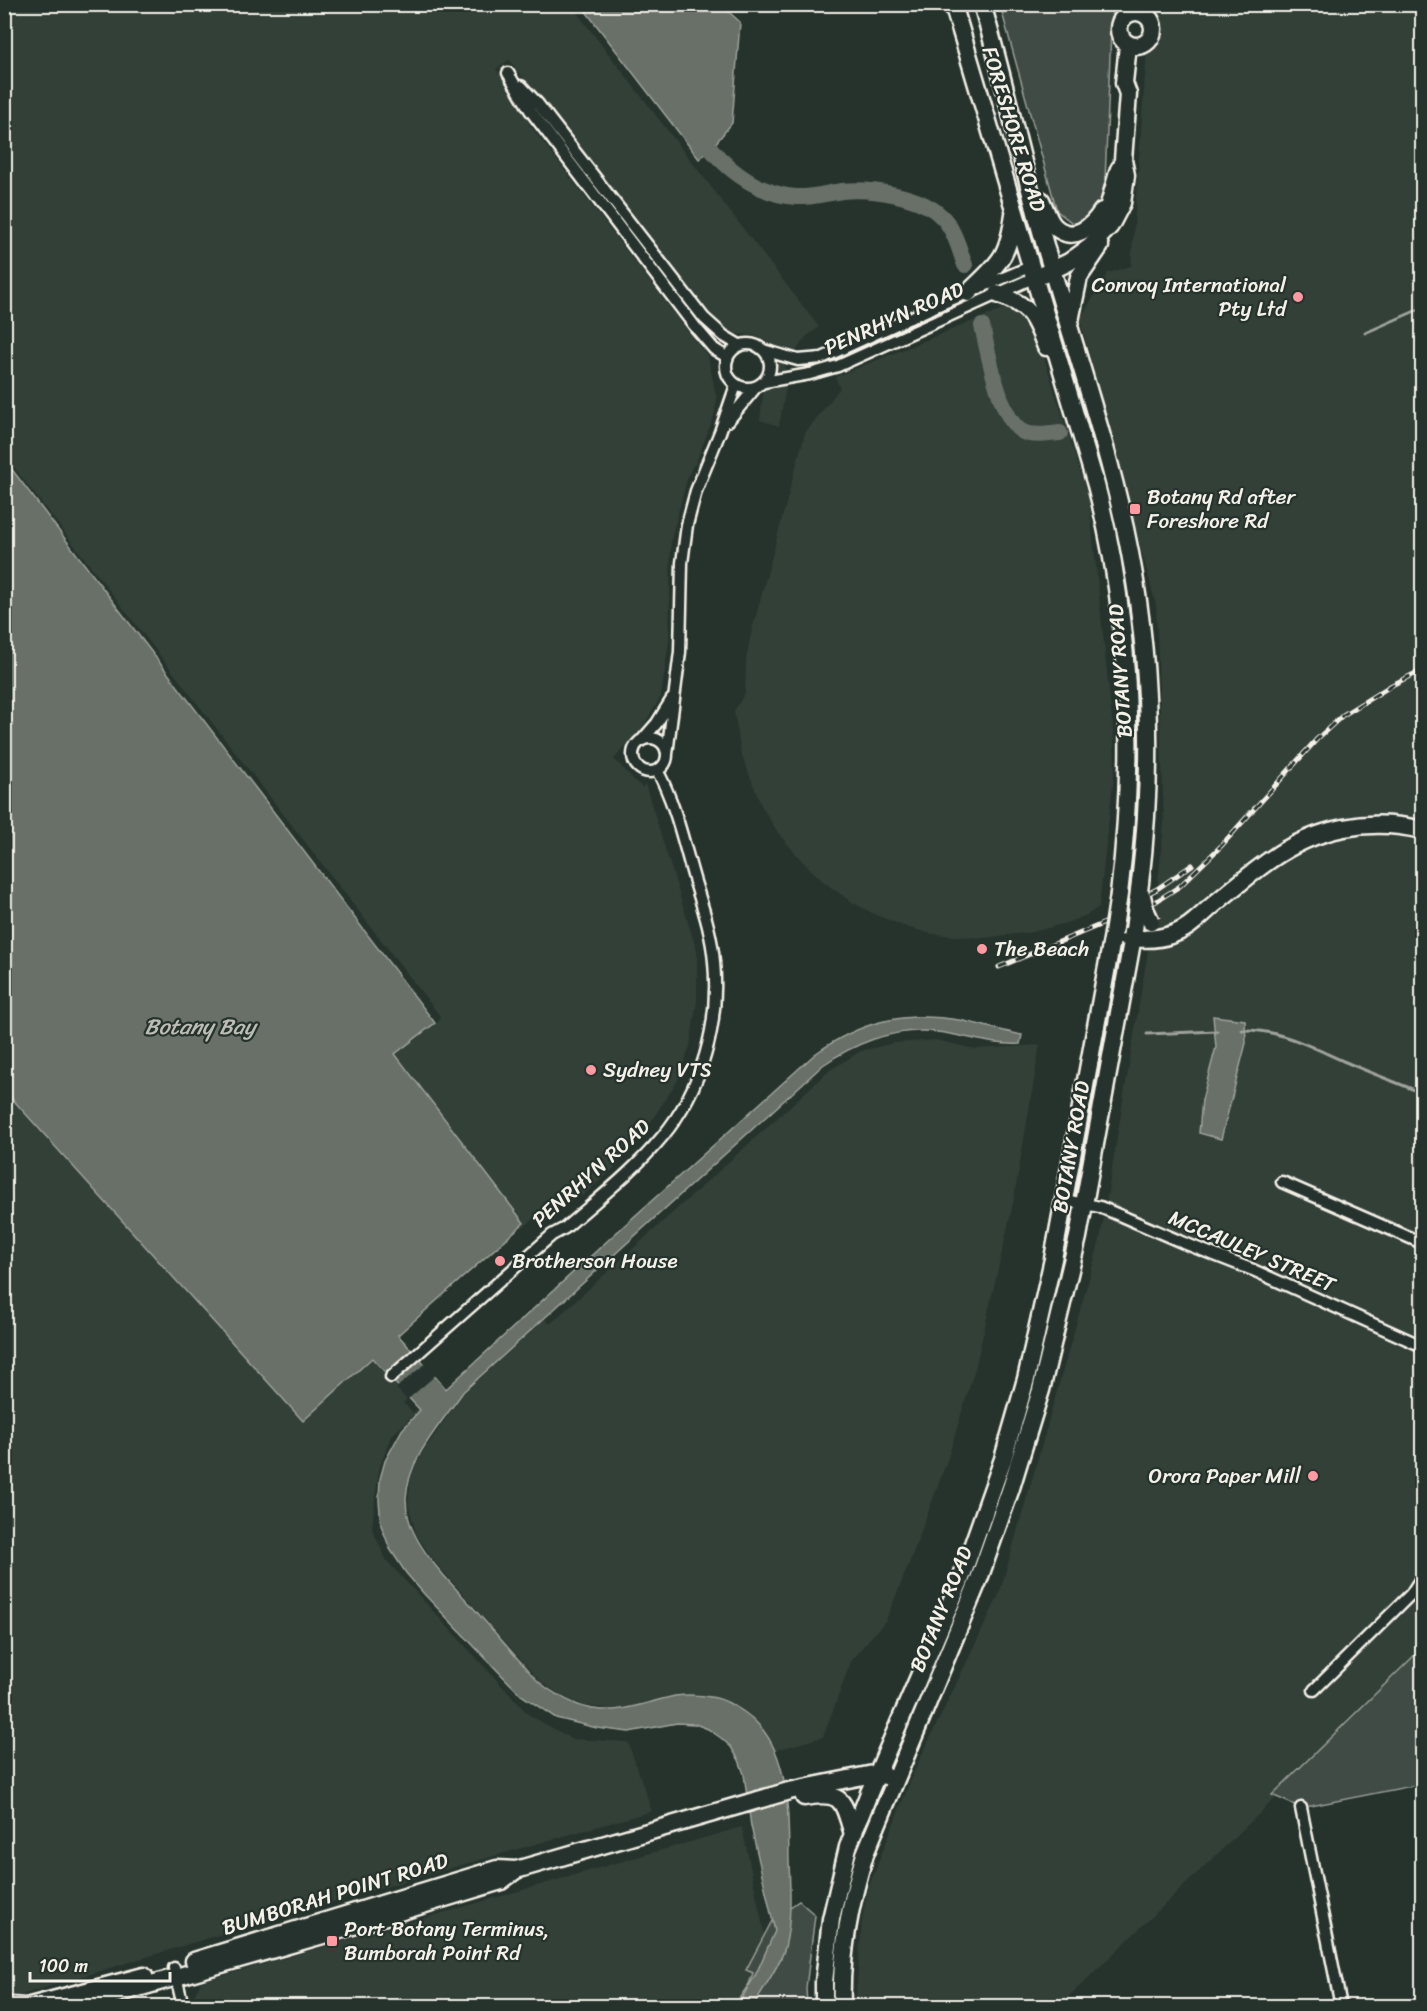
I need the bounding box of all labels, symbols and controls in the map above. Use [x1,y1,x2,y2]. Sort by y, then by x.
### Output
street label: FORESHORE ROAD [971,42,1057,217]
place label: Convoy International Pty Ltd [1092,266,1288,328]
street label: PENRHYN ROAD [818,270,971,366]
marker: Convoy International Pty Ltd [1291,290,1305,304]
place label: Botany Rd after Foreshore Rd [1147,478,1296,540]
marker: Botany Rd after Foreshore Rd [1128,502,1142,516]
street label: BOTANY ROAD [1096,603,1144,739]
place label: The Beach [994,930,1089,968]
marker: The Beach [975,942,989,956]
water label: Botany Bay [145,1007,259,1046]
place label: Sydney VTS [603,1051,712,1089]
marker: Sydney VTS [584,1063,598,1077]
street label: BOTANY ROAD [1041,1077,1101,1216]
street label: PENRHYN ROAD [523,1108,660,1237]
street label: MCCAULEY STREET [1163,1199,1343,1304]
place label: Brotherson House [512,1242,678,1280]
marker: Brotherson House [493,1254,507,1268]
place label: Orora Paper Mill [1149,1457,1302,1495]
marker: Orora Paper Mill [1306,1469,1320,1483]
street label: BOTANY ROAD [898,1539,984,1678]
street label: BUMBORAH POINT ROAD [217,1841,453,1946]
place label: Port Botany Terminus, Bumborah Point Rd [344,1910,549,1972]
marker: Port Botany Terminus, Bumborah Point Rd [325,1934,339,1948]
scale bar [30,1945,170,1983]
text: 100 m [39,1950,88,1982]

